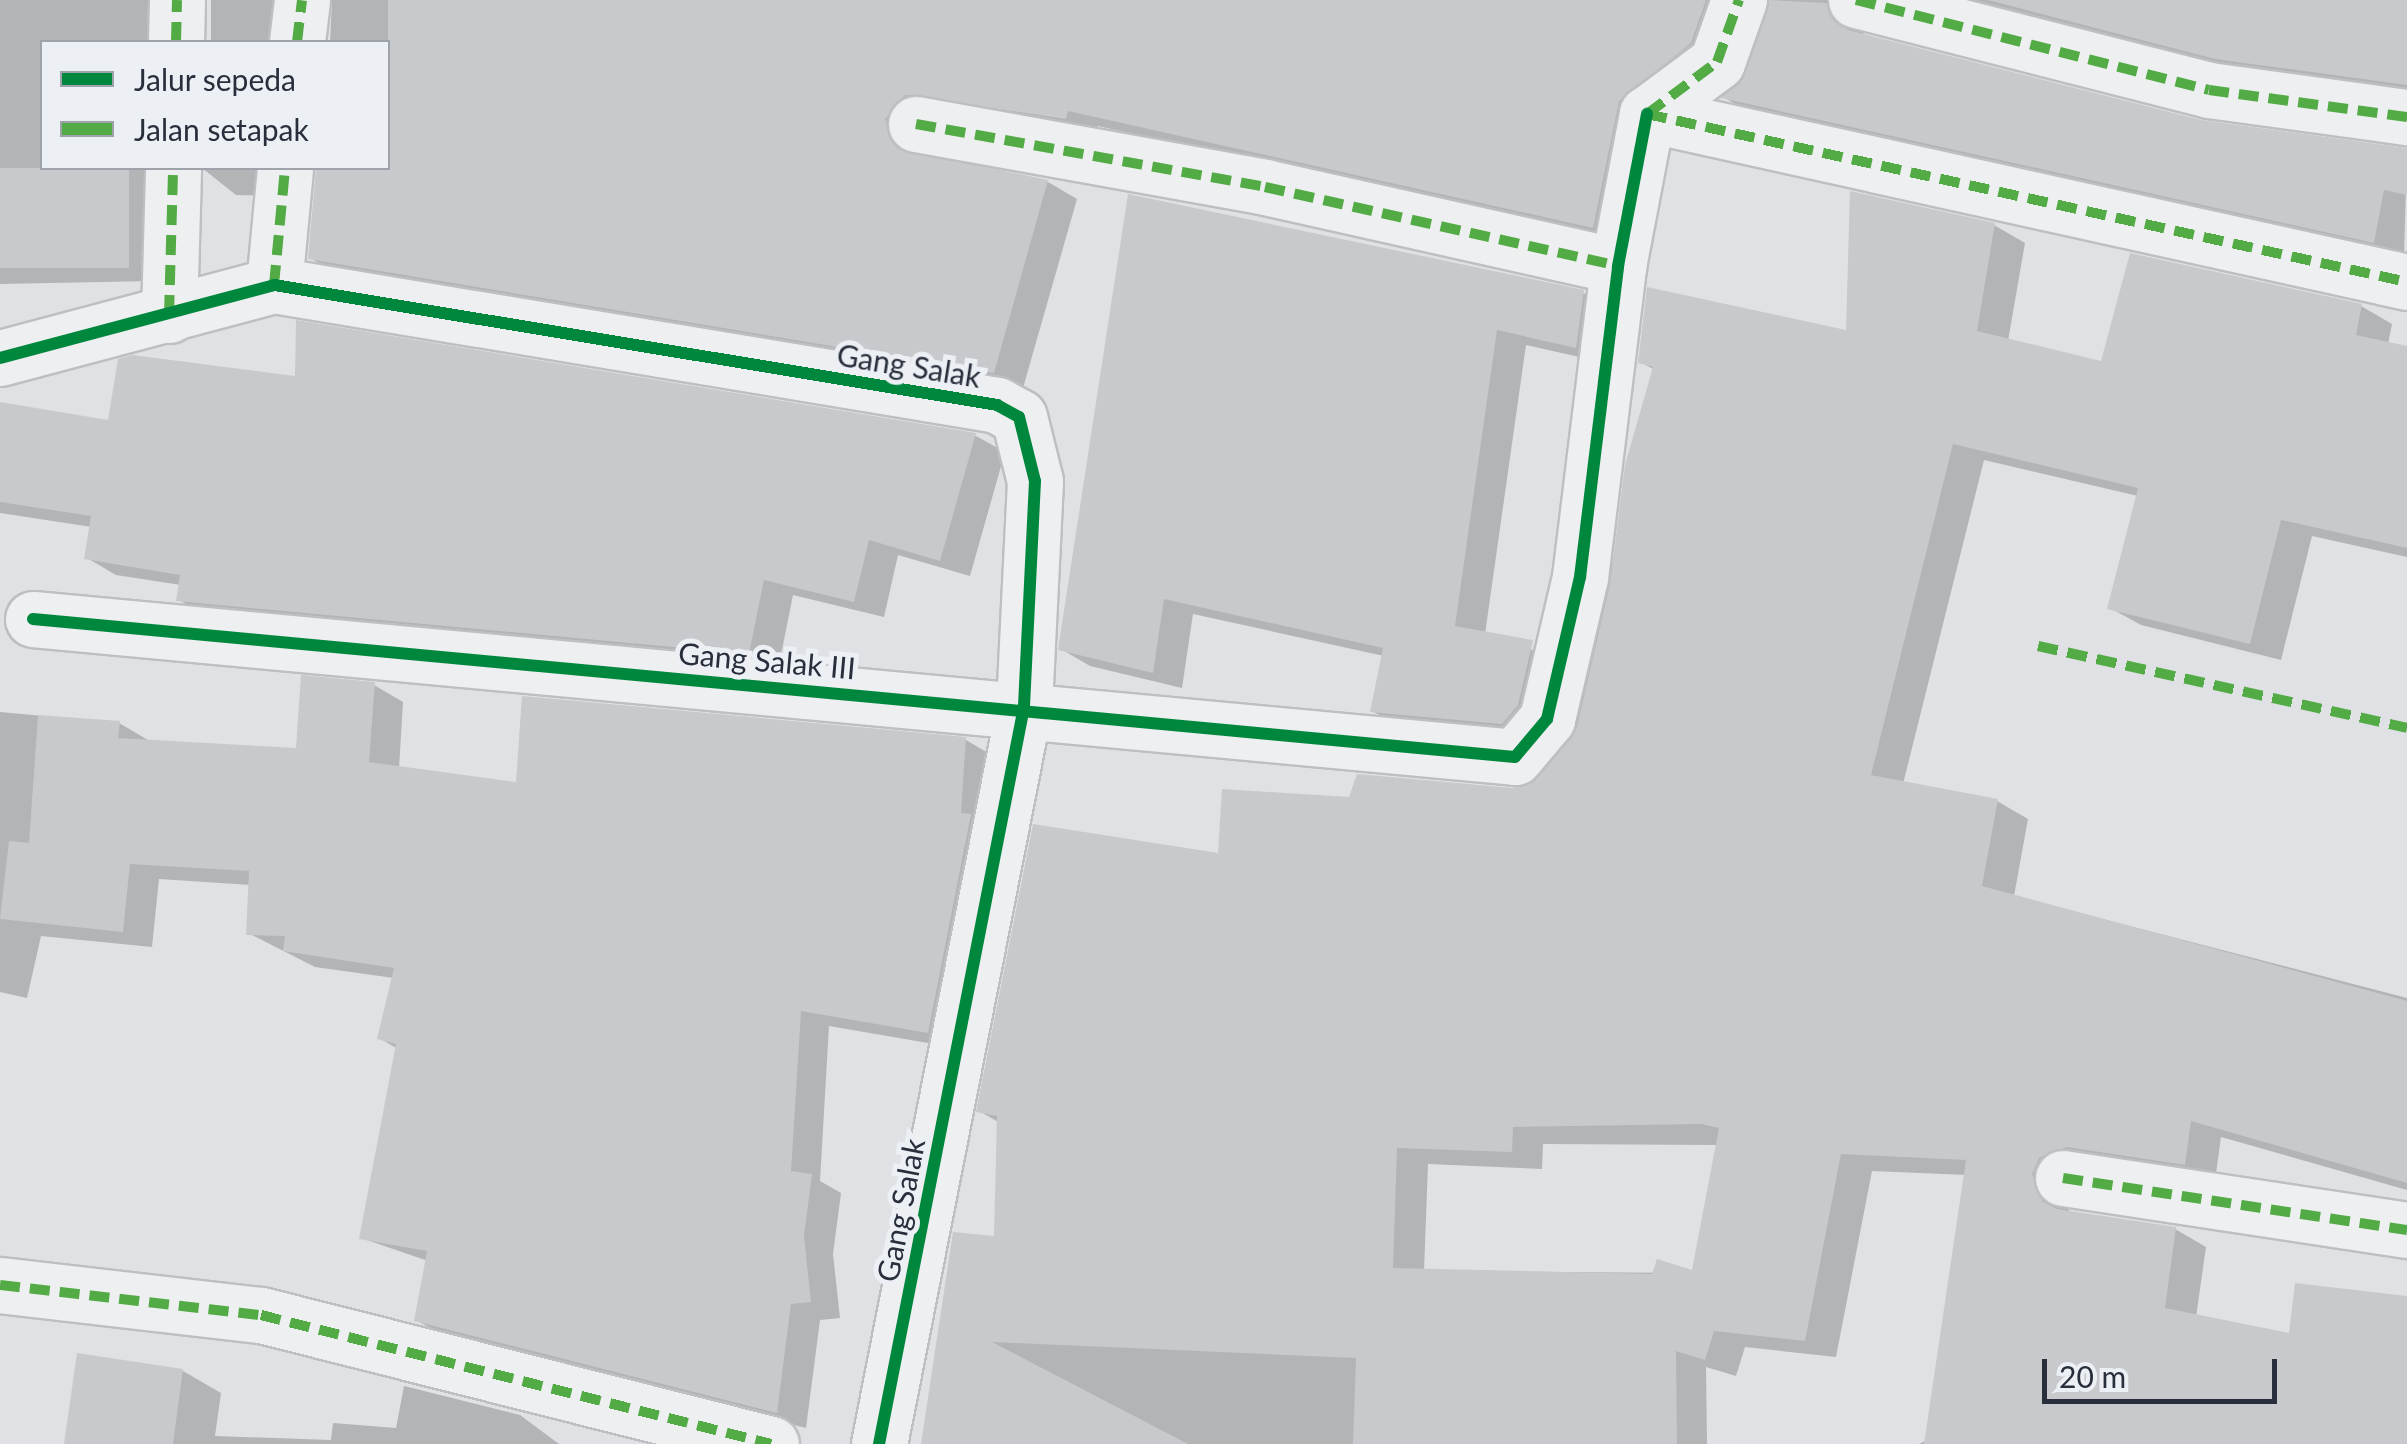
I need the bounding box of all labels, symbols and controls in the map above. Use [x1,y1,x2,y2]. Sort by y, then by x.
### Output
legend [40,40,390,170]
text: Jalur sepeda [134,61,296,97]
text: Jalan setapak [134,111,309,147]
street label: Gang Salak [835,336,983,394]
street label: Gang Salak III [677,634,857,686]
street label: Gang Salak [869,1135,931,1285]
scale bar [2047,1339,2282,1401]
text: 20 m [2059,1358,2126,1394]

